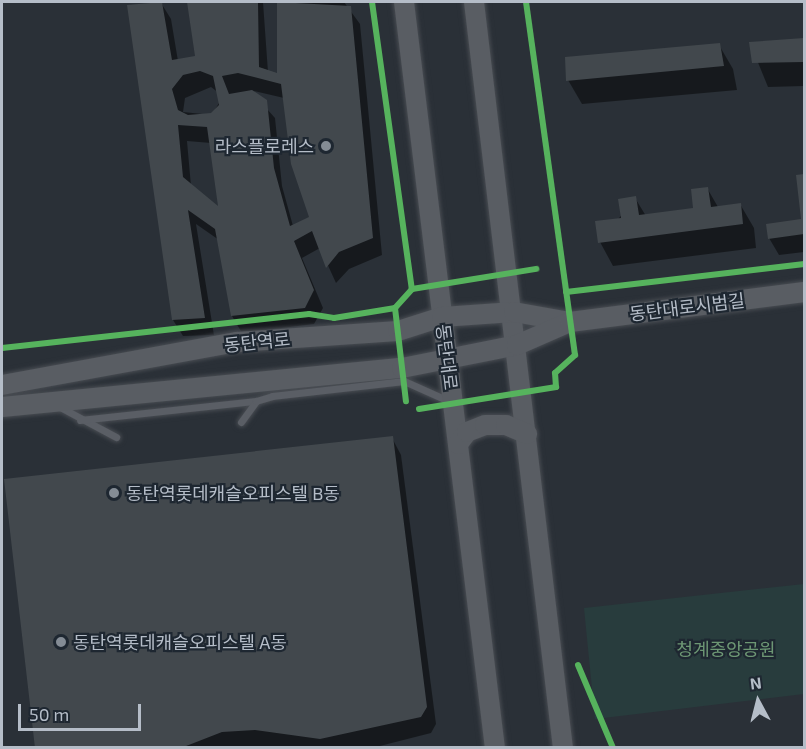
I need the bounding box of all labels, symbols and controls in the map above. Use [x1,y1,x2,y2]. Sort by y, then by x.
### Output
place label: 라스플로레스 [215,135,314,157]
marker: 라스플로레스 [319,139,333,153]
street label: 동탄대로시범길 [628,289,746,325]
street label: 동탄대로 [432,323,462,391]
street label: 동탄역로 [223,328,291,356]
place label: 동탄역롯데캐슬오피스텔 B동 [126,482,340,504]
marker: 동탄역롯데캐슬오피스텔 B동 [107,486,121,500]
place label: 동탄역롯데캐슬오피스텔 A동 [73,631,287,653]
marker: 동탄역롯데캐슬오피스텔 A동 [54,635,68,649]
park label: 청계중앙공원 [676,638,776,660]
north arrow [728,671,788,731]
text: N [749,673,763,693]
scale bar [21,692,144,730]
text: 50 m [29,703,69,725]

